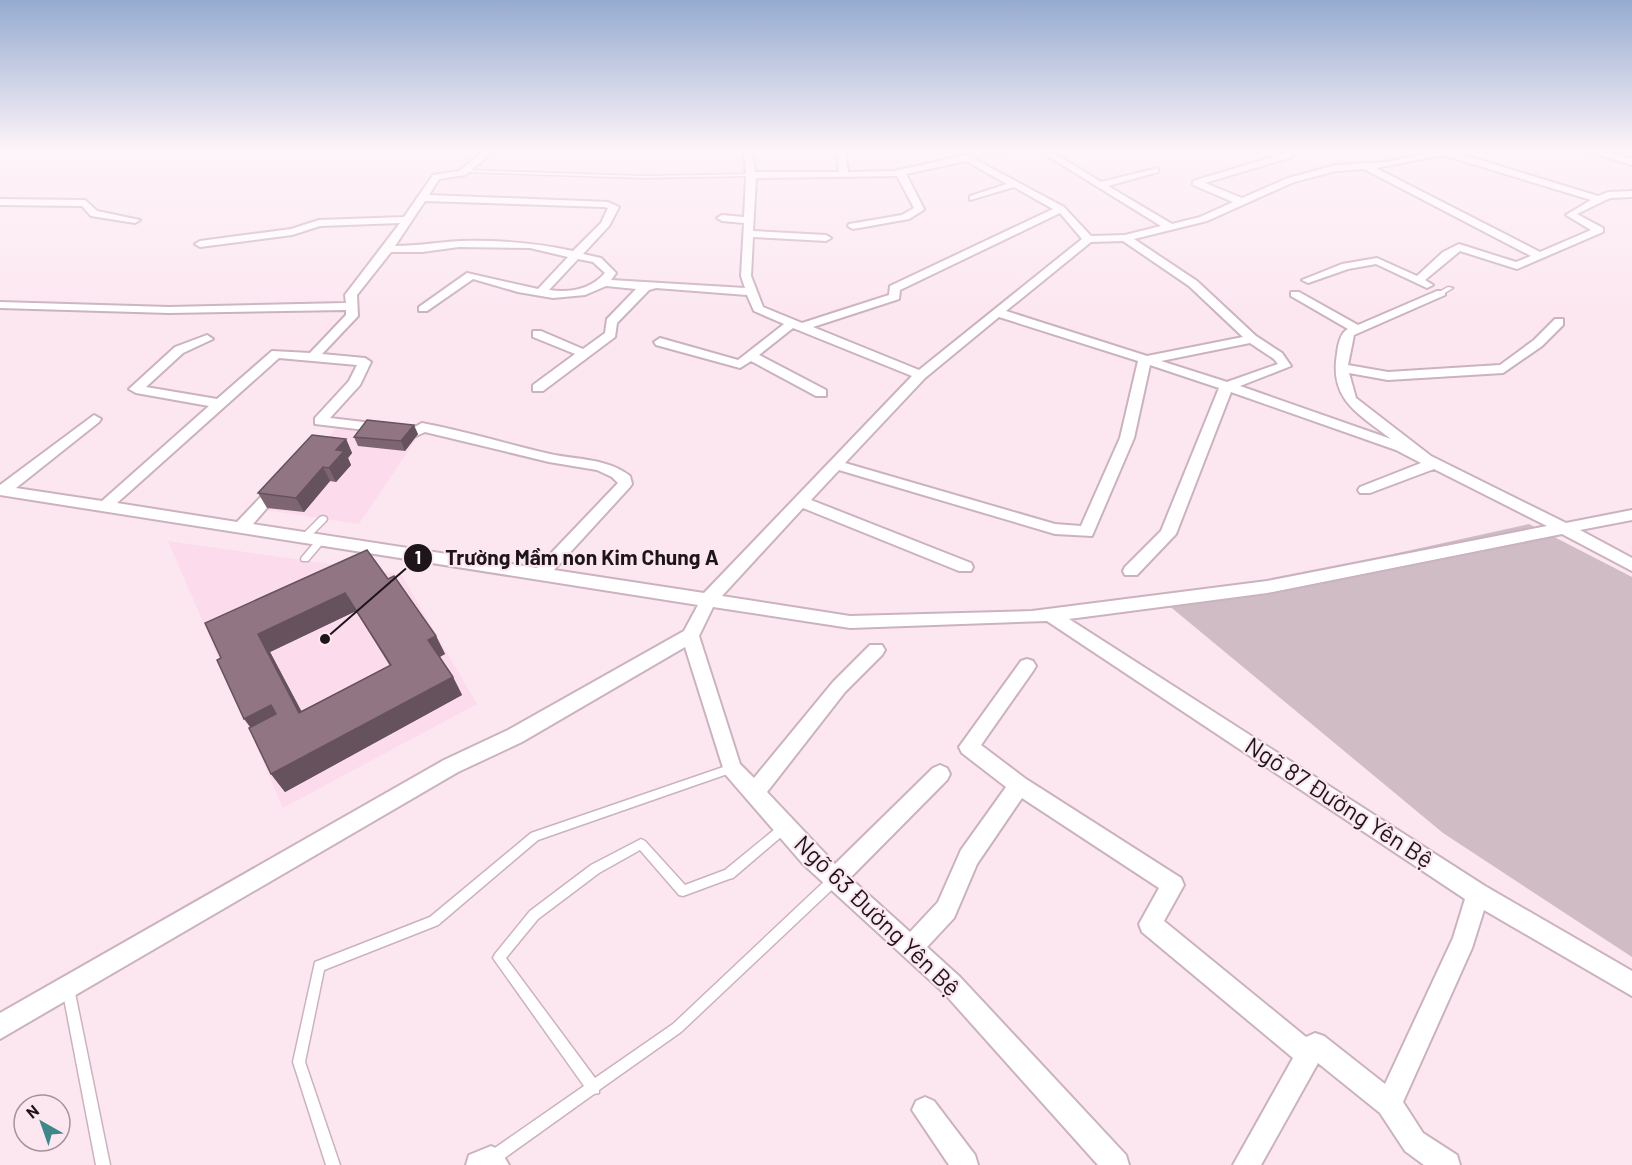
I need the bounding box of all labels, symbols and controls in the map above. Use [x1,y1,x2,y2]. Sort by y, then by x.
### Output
callout: Trường Mầm non Kim Chung A [403,538,731,577]
text: Trường Mầm non Kim Chung A [445,544,719,569]
text: 1 [415,546,421,568]
street label: Ngõ 87 Đường Yên Bệ [1240,730,1439,873]
street label: Ngõ 63 Đường Yên Bệ [789,828,967,1001]
north arrow [12,1093,72,1153]
text: N [22,1100,42,1122]

